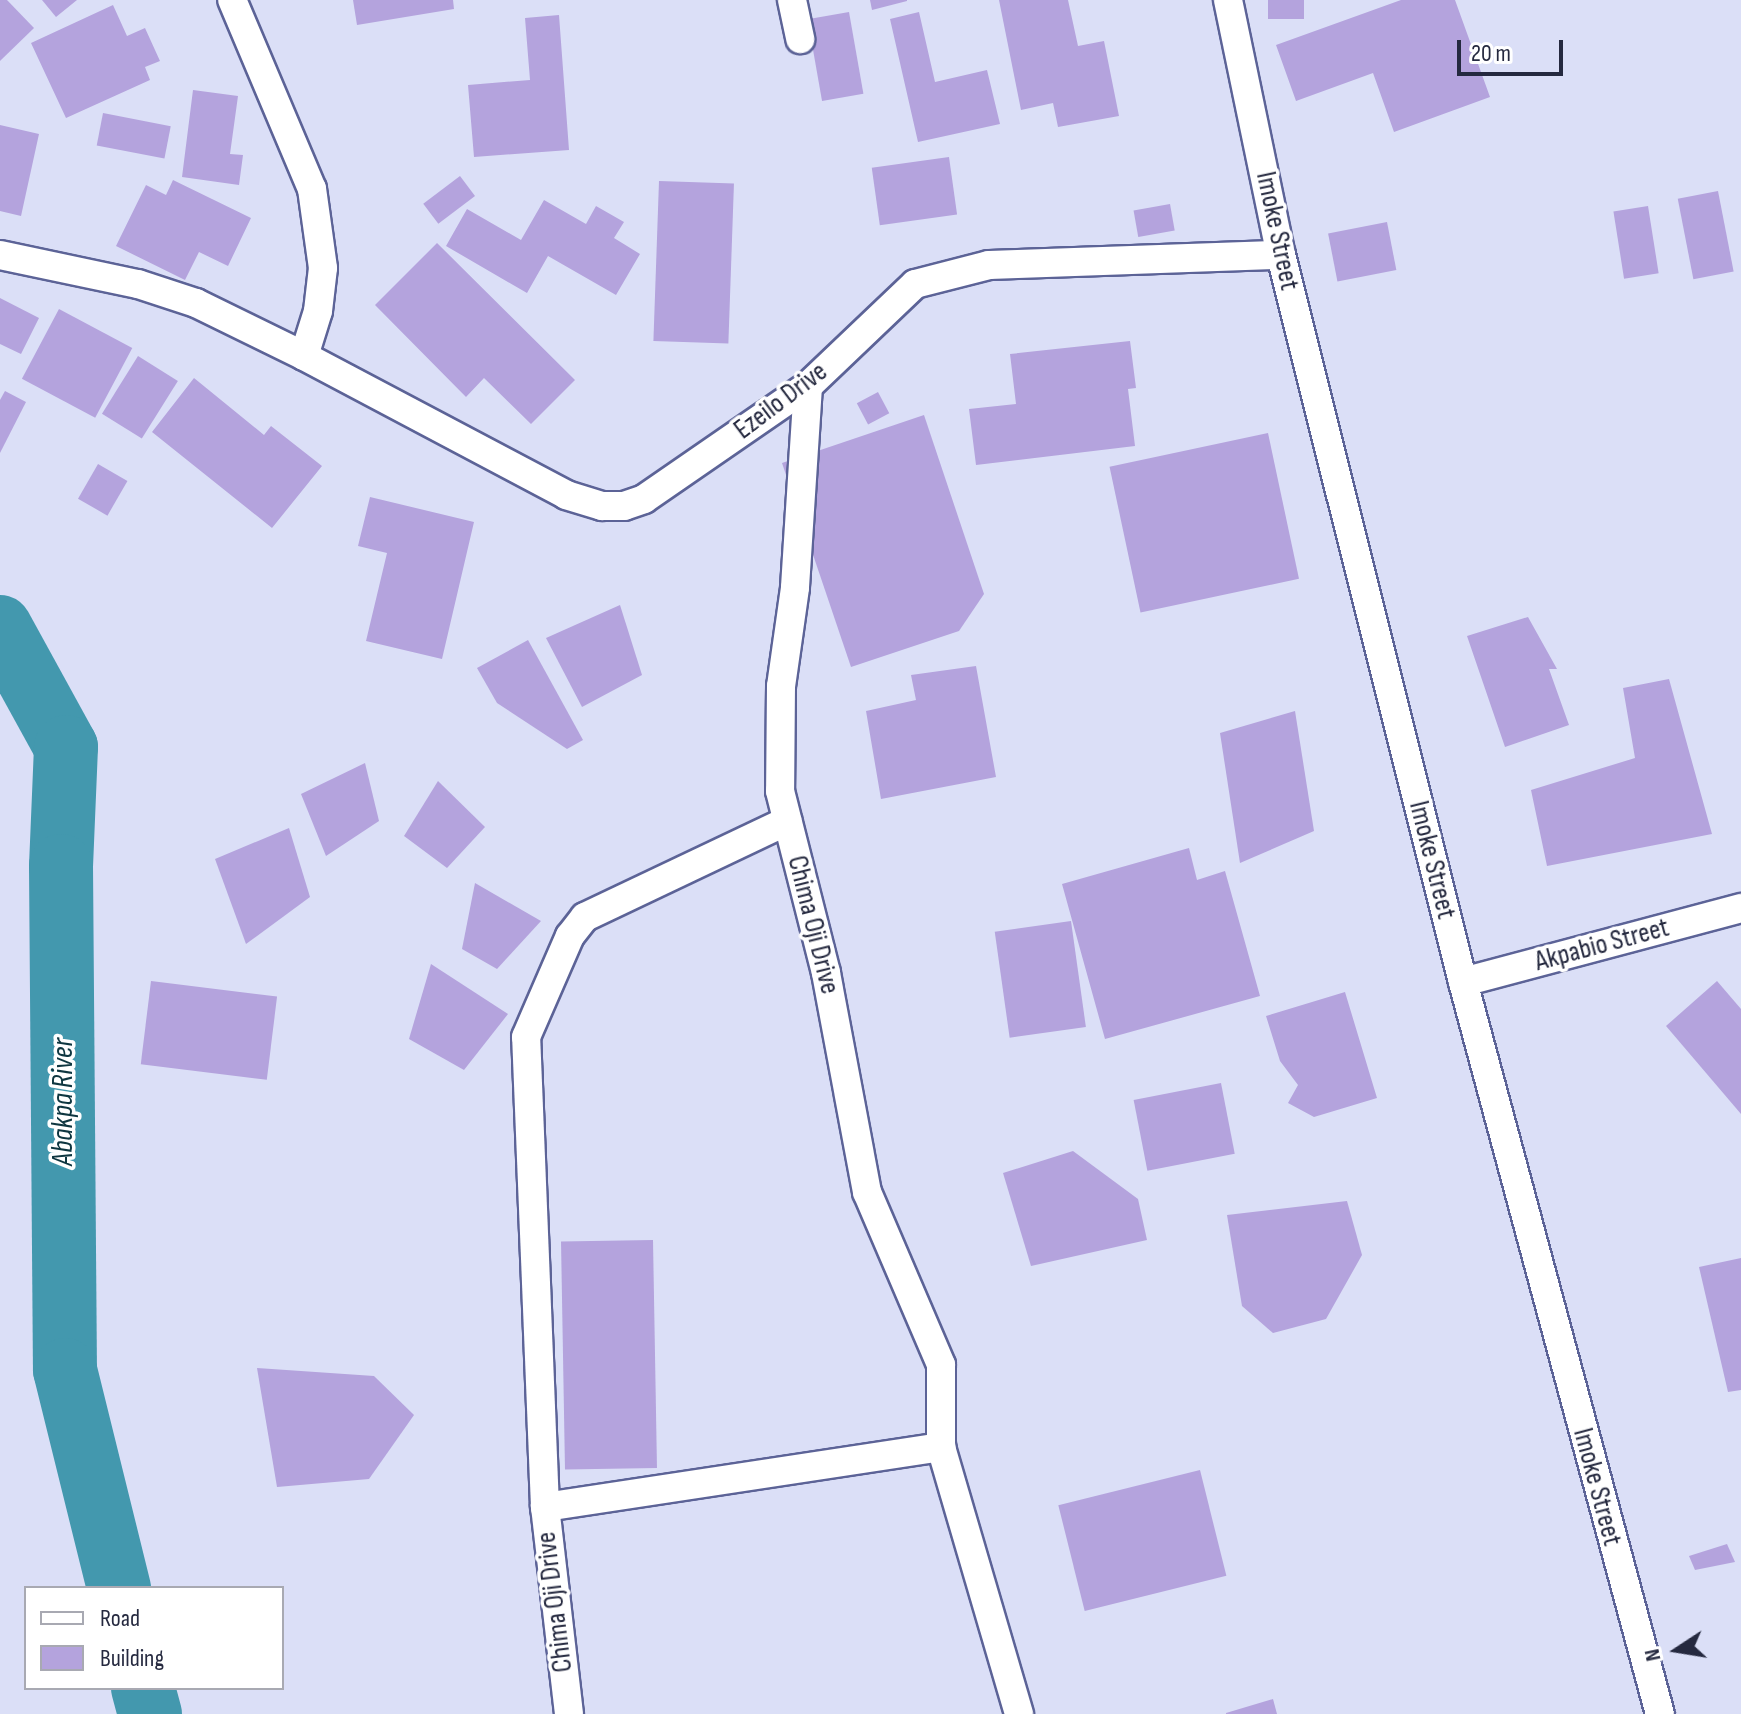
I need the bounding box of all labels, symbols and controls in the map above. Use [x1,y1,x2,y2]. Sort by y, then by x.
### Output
scale bar [1461,24,1567,74]
text: 20 m [1471,39,1511,68]
street label: Imoke Street [1248,169,1306,293]
street label: Ezeilo Drive [728,355,834,447]
street label: Imoke Street [1401,798,1463,922]
street label: Chima Oji Drive [780,852,846,998]
street label: Akpabio Street [1531,911,1673,979]
water label: Abakpa River [45,1038,81,1166]
street label: Imoke Street [1565,1425,1629,1549]
street label: Chima Oji Drive [530,1530,580,1674]
legend [24,1586,284,1690]
text: Road [100,1604,140,1633]
north arrow [1637,1610,1717,1690]
text: Building [100,1644,164,1673]
text: N [1639,1647,1667,1664]

